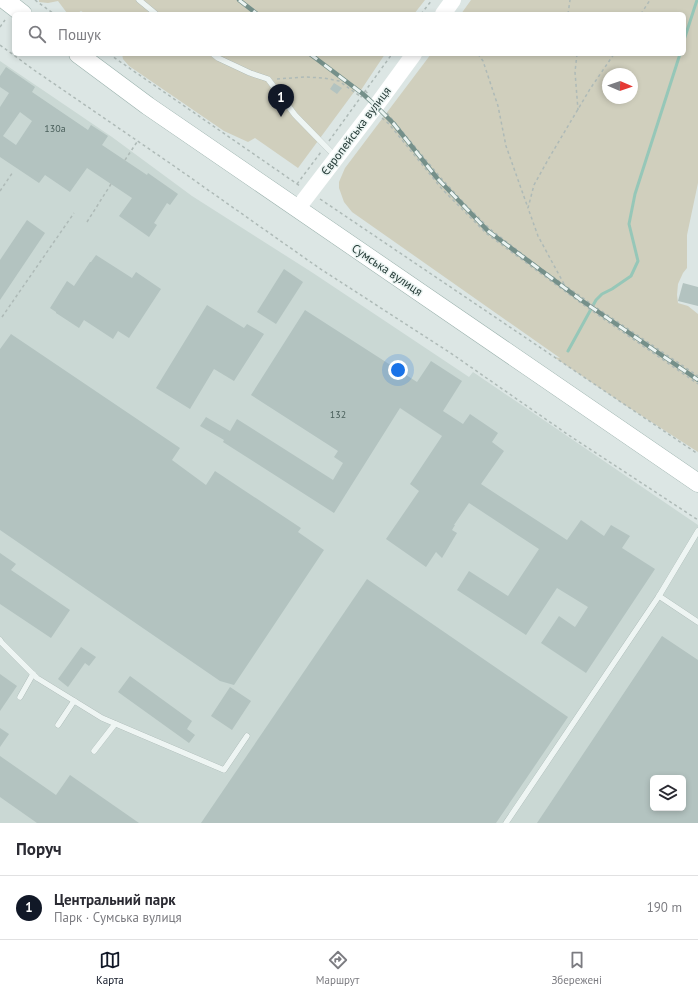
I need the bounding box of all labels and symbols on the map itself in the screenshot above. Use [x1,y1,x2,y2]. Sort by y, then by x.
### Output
north arrow [602,68,638,104]
street label: Європейська вулиця [317,83,394,178]
pin: 1 [268,84,294,117]
house number: 130а [44,122,66,135]
street label: Сумська вулиця [349,240,426,299]
your location [388,360,408,380]
house number: 132 [330,408,346,421]

